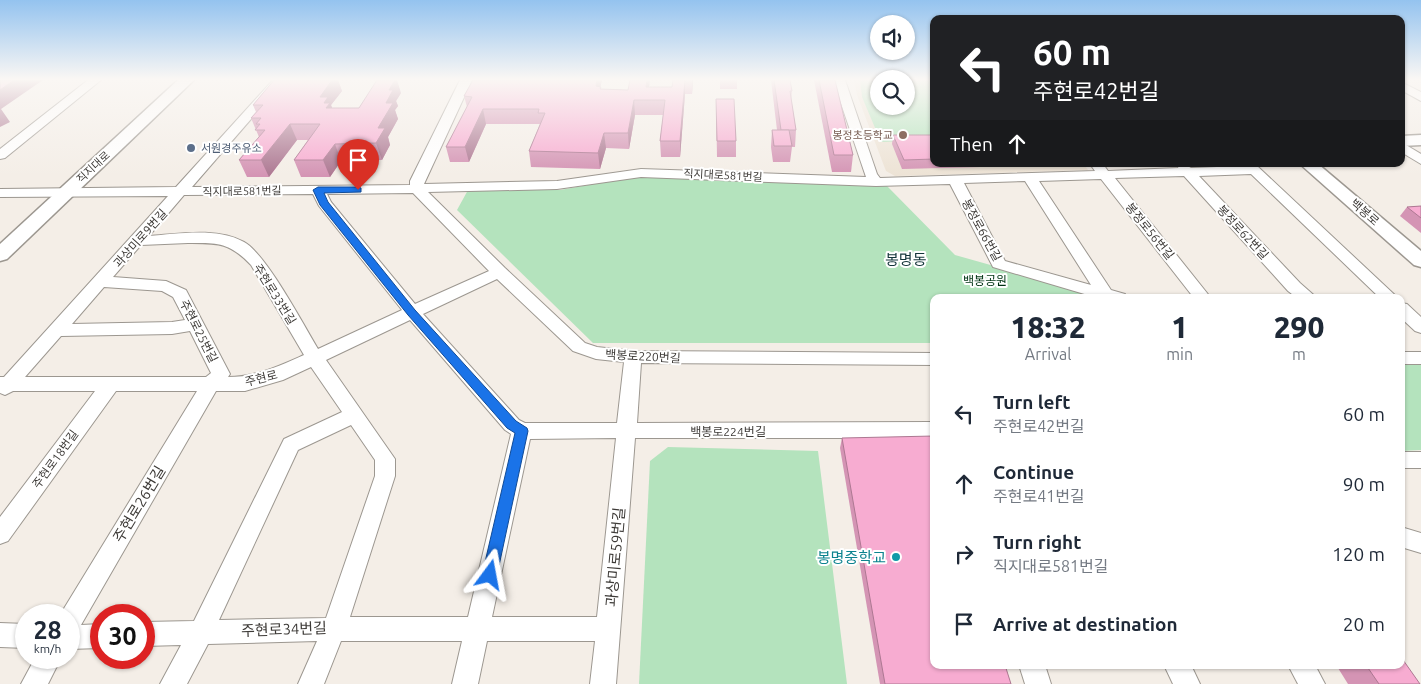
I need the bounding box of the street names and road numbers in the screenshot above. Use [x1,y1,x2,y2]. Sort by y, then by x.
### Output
street label: 직지대로 [74,149,112,185]
street label: 직지대로581번길 [683,167,763,183]
street label: 직지대로581번길 [202,184,282,198]
street label: 백봉로 [1348,196,1382,228]
street label: 봉정로66번길 [960,197,1004,263]
street label: 봉정로56번길 [1123,200,1177,262]
street label: 봉정로62번길 [1215,202,1271,262]
street label: 과상미로9번길 [111,207,169,269]
street label: 주현로33번길 [251,261,299,327]
street label: 주현로25번길 [178,297,220,365]
street label: 백봉로220번길 [605,348,681,364]
street label: 주현로 [243,368,279,388]
street label: 백봉로224번길 [690,425,766,438]
street label: 주현로18번길 [30,427,80,491]
street label: 주현로26번길 [110,463,168,545]
street label: 과상미로59번길 [602,507,628,607]
street label: 주현로34번길 [241,619,327,639]

